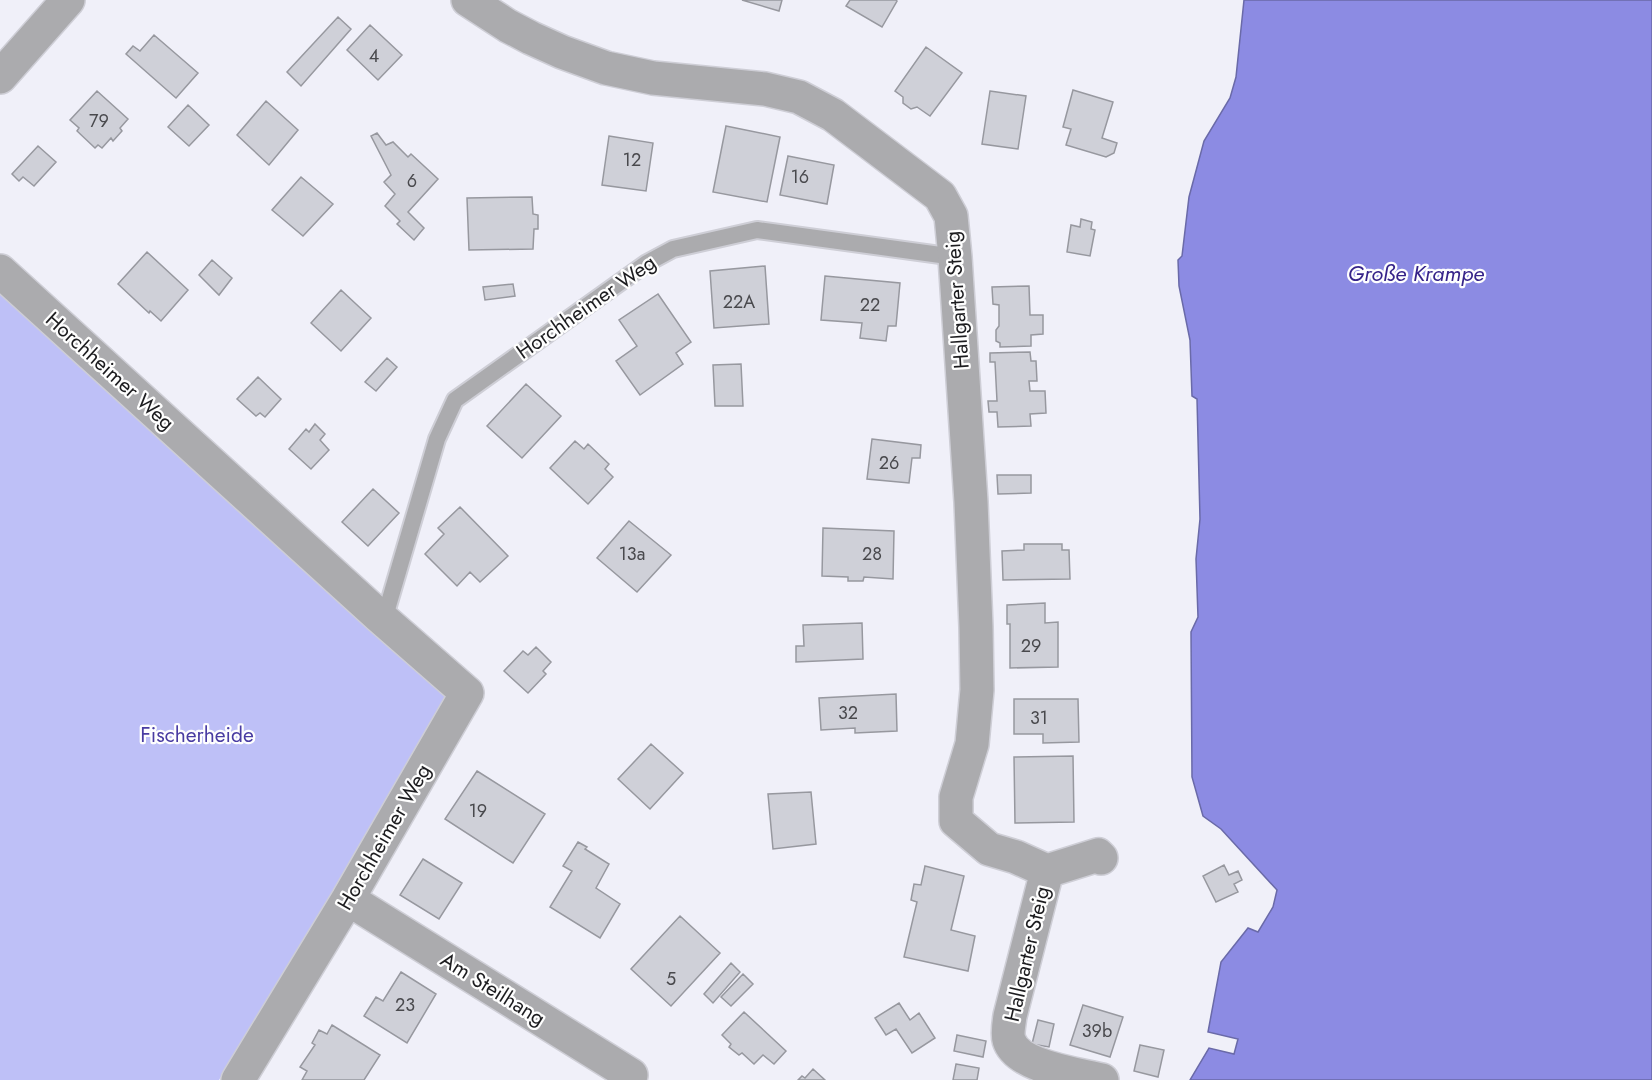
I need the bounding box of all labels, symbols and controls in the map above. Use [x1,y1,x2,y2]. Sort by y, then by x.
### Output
house number: 4 [369,43,379,69]
house number: 79 [89,108,109,134]
house number: 12 [623,147,641,173]
house number: 16 [791,164,809,190]
house number: 6 [407,168,417,194]
street label: Hallgarter Steig [937,230,977,370]
street label: Horchheimer Weg [510,248,662,366]
water label: Große Krampe [1348,257,1484,289]
house number: 22A [723,289,755,315]
house number: 22 [860,292,880,318]
street label: Horchheimer Weg [39,305,181,437]
house number: 26 [879,450,899,476]
house number: 13a [619,541,645,567]
house number: 28 [862,541,882,567]
house number: 29 [1021,633,1041,659]
house number: 32 [838,700,858,726]
house number: 31 [1030,705,1048,731]
park label: Fischerheide [140,720,254,750]
street label: Horchheimer Weg [330,758,438,916]
house number: 19 [469,798,487,824]
street label: Hallgarter Steig [997,883,1057,1025]
street label: Am Steilhang [435,945,551,1033]
house number: 5 [666,966,676,992]
house number: 23 [395,992,415,1018]
house number: 39b [1082,1018,1112,1044]

